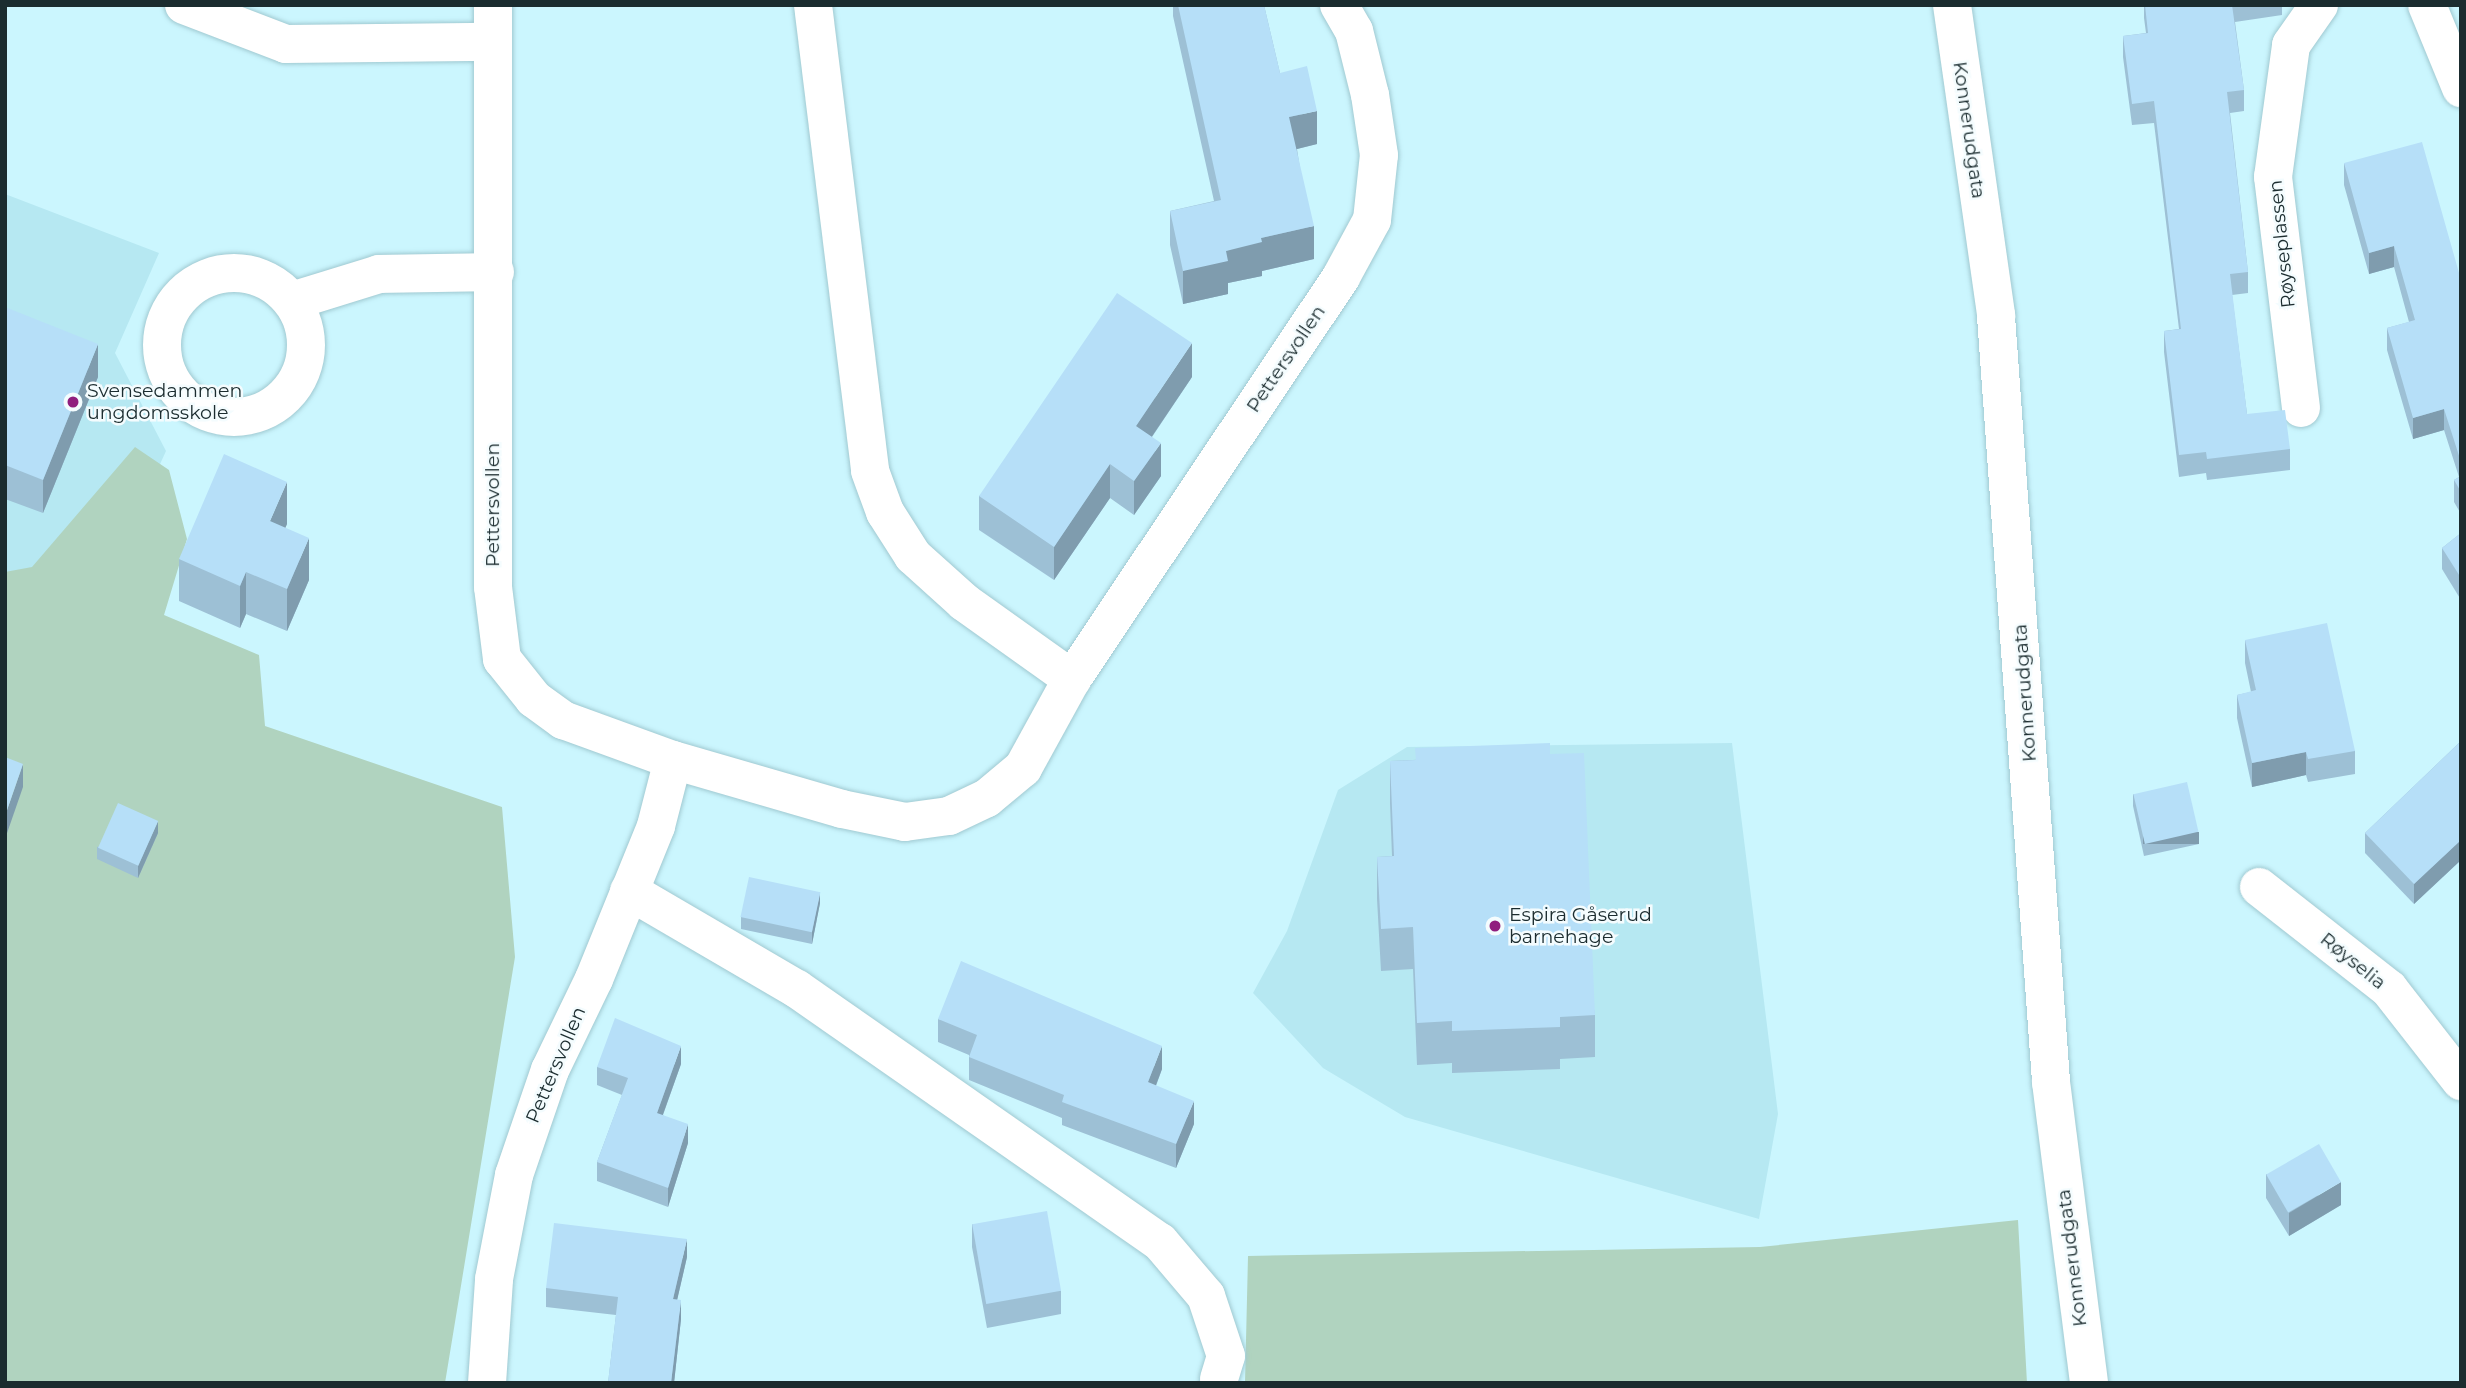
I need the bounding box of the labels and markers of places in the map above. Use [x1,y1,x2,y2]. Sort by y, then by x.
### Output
place label: Svensedammen ungdomsskole [87,380,242,424]
marker: Svensedammen ungdomsskole [65,394,81,410]
place label: Espira Gåserud barnehage [1509,904,1652,948]
marker: Espira Gåserud barnehage [1487,918,1503,934]

